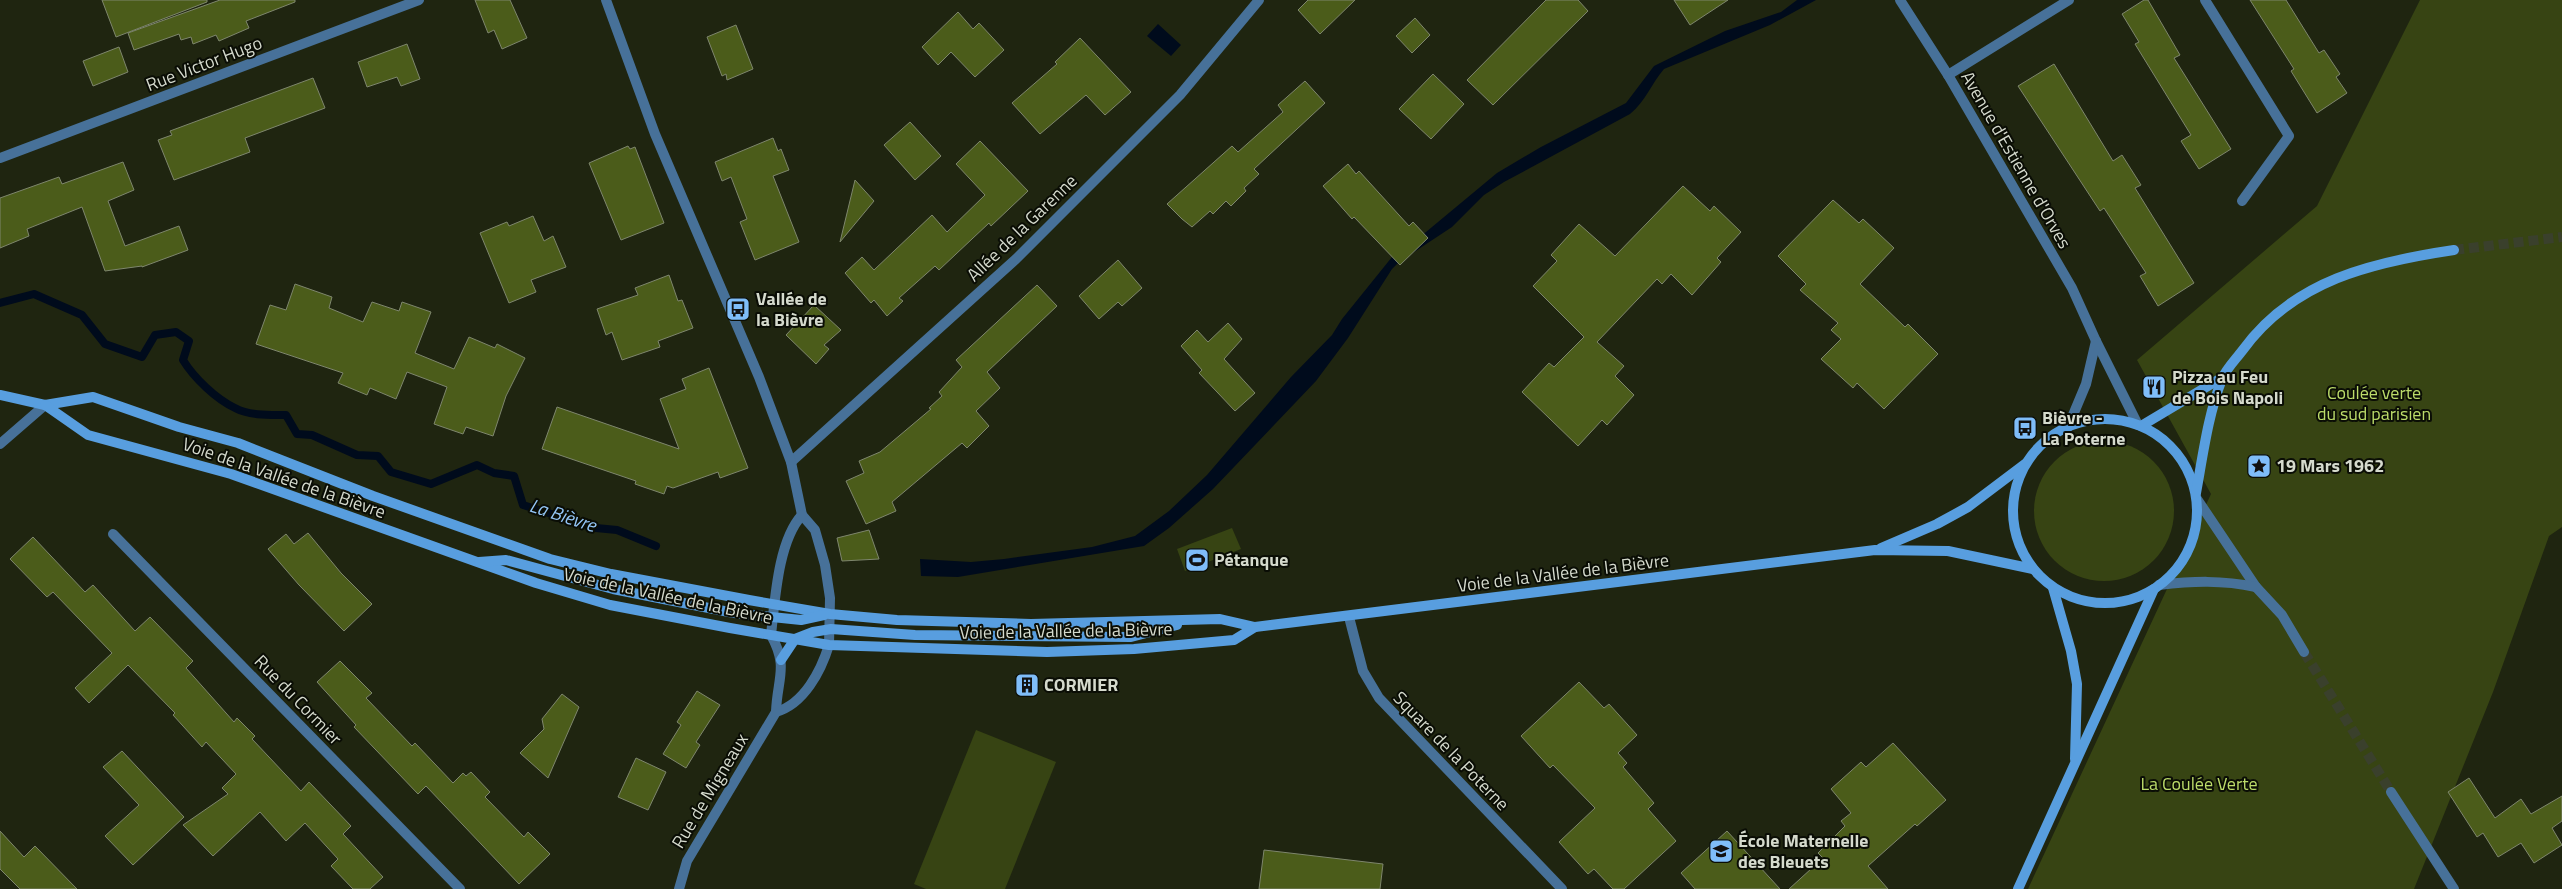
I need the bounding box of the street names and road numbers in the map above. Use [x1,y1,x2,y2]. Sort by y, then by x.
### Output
street label: Rue Victor Hugo [142,29,266,98]
street label: Avenue d'Estienne d'Orves [1955,66,2078,254]
street label: Allée de la Garenne [960,168,1083,288]
street label: Voie de la Vallée de la Bièvre [179,430,389,525]
street label: Voie de la Vallée de la Bièvre [1456,546,1670,599]
street label: Voie de la Vallée de la Bièvre [561,560,775,631]
street label: Voie de la Vallée de la Bièvre [959,615,1173,646]
street label: Rue du Cormier [248,648,348,751]
street label: Square de la Poterne [1387,685,1516,817]
street label: Rue de Migneaux [665,728,755,853]

